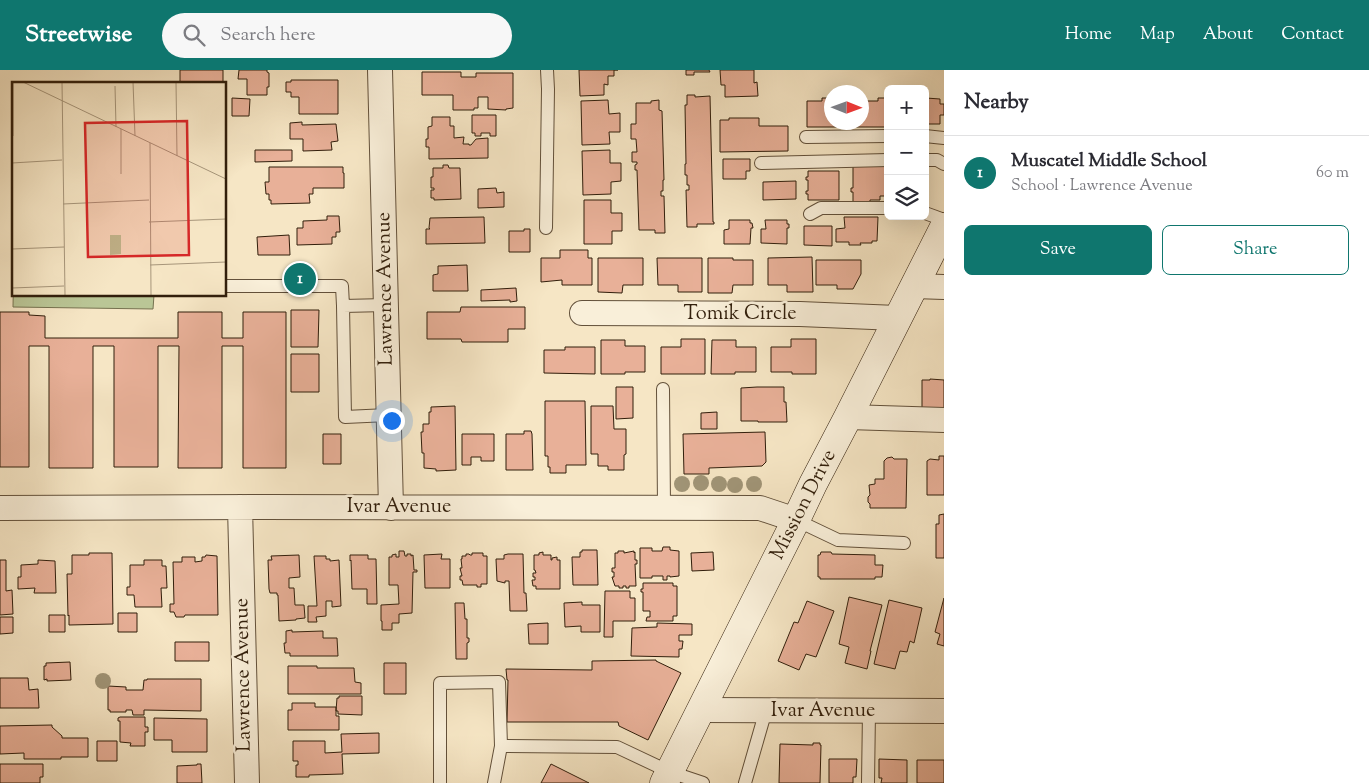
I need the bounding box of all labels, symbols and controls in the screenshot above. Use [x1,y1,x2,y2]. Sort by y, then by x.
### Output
search box [162,13,512,58]
text: Streetwise [25,18,132,52]
icon: search [180,21,208,49]
text: Search here [220,22,316,49]
text: Home [1065,22,1112,48]
text: Map [1140,22,1175,48]
text: About [1203,22,1253,48]
text: Contact [1281,22,1344,48]
inset map [12,82,226,296]
north arrow [824,85,869,130]
map controls [884,85,929,220]
button: + [884,85,929,130]
text: Nearby [964,88,1029,118]
button: − [884,130,929,175]
text: Muscatel Middle School [1011,148,1207,175]
text: 1 [977,162,983,185]
text: 60 m [1316,162,1349,185]
button: layers [884,175,929,220]
text: School · Lawrence Avenue [1011,175,1193,198]
street label: Lawrence Avenue [370,212,402,366]
button: Save [964,225,1152,275]
button: Share [1162,225,1349,275]
pin: 1 [284,260,316,298]
street label: Tomik Circle [683,300,797,329]
your location [379,408,405,434]
street label: Mission Drive [764,445,844,565]
street label: Ivar Avenue [347,493,451,522]
street label: Lawrence Avenue [228,598,260,752]
street label: Ivar Avenue [771,697,875,726]

